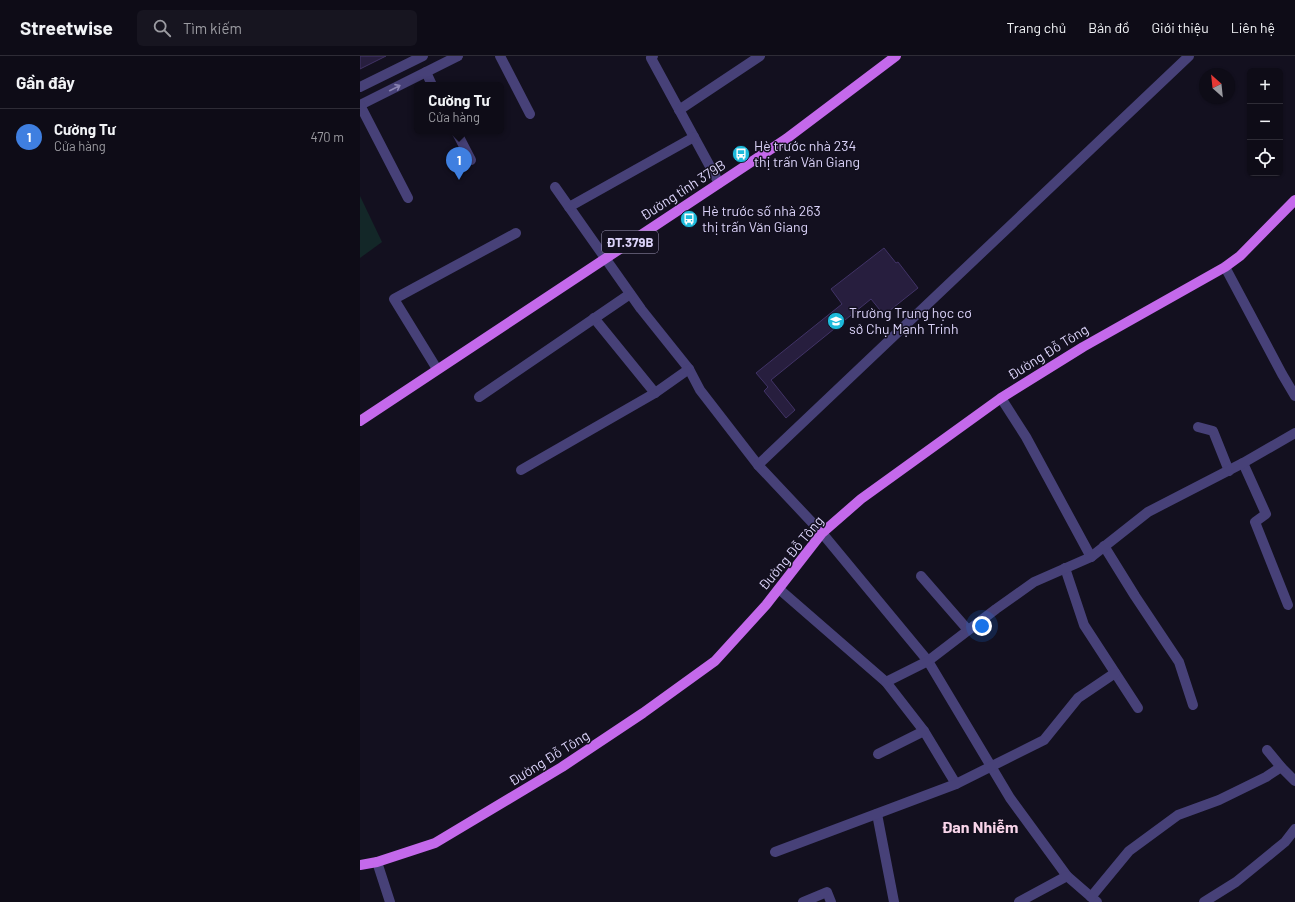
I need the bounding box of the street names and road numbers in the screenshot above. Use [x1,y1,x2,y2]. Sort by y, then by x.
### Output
street label: Đường tỉnh 379B [637,156,728,223]
road number: ĐT.379B [602,231,658,253]
street label: Đường Đỗ Tông [1004,320,1091,383]
street label: Đường Đỗ Tông [755,512,827,593]
street label: Đường Đỗ Tông [505,726,592,789]

